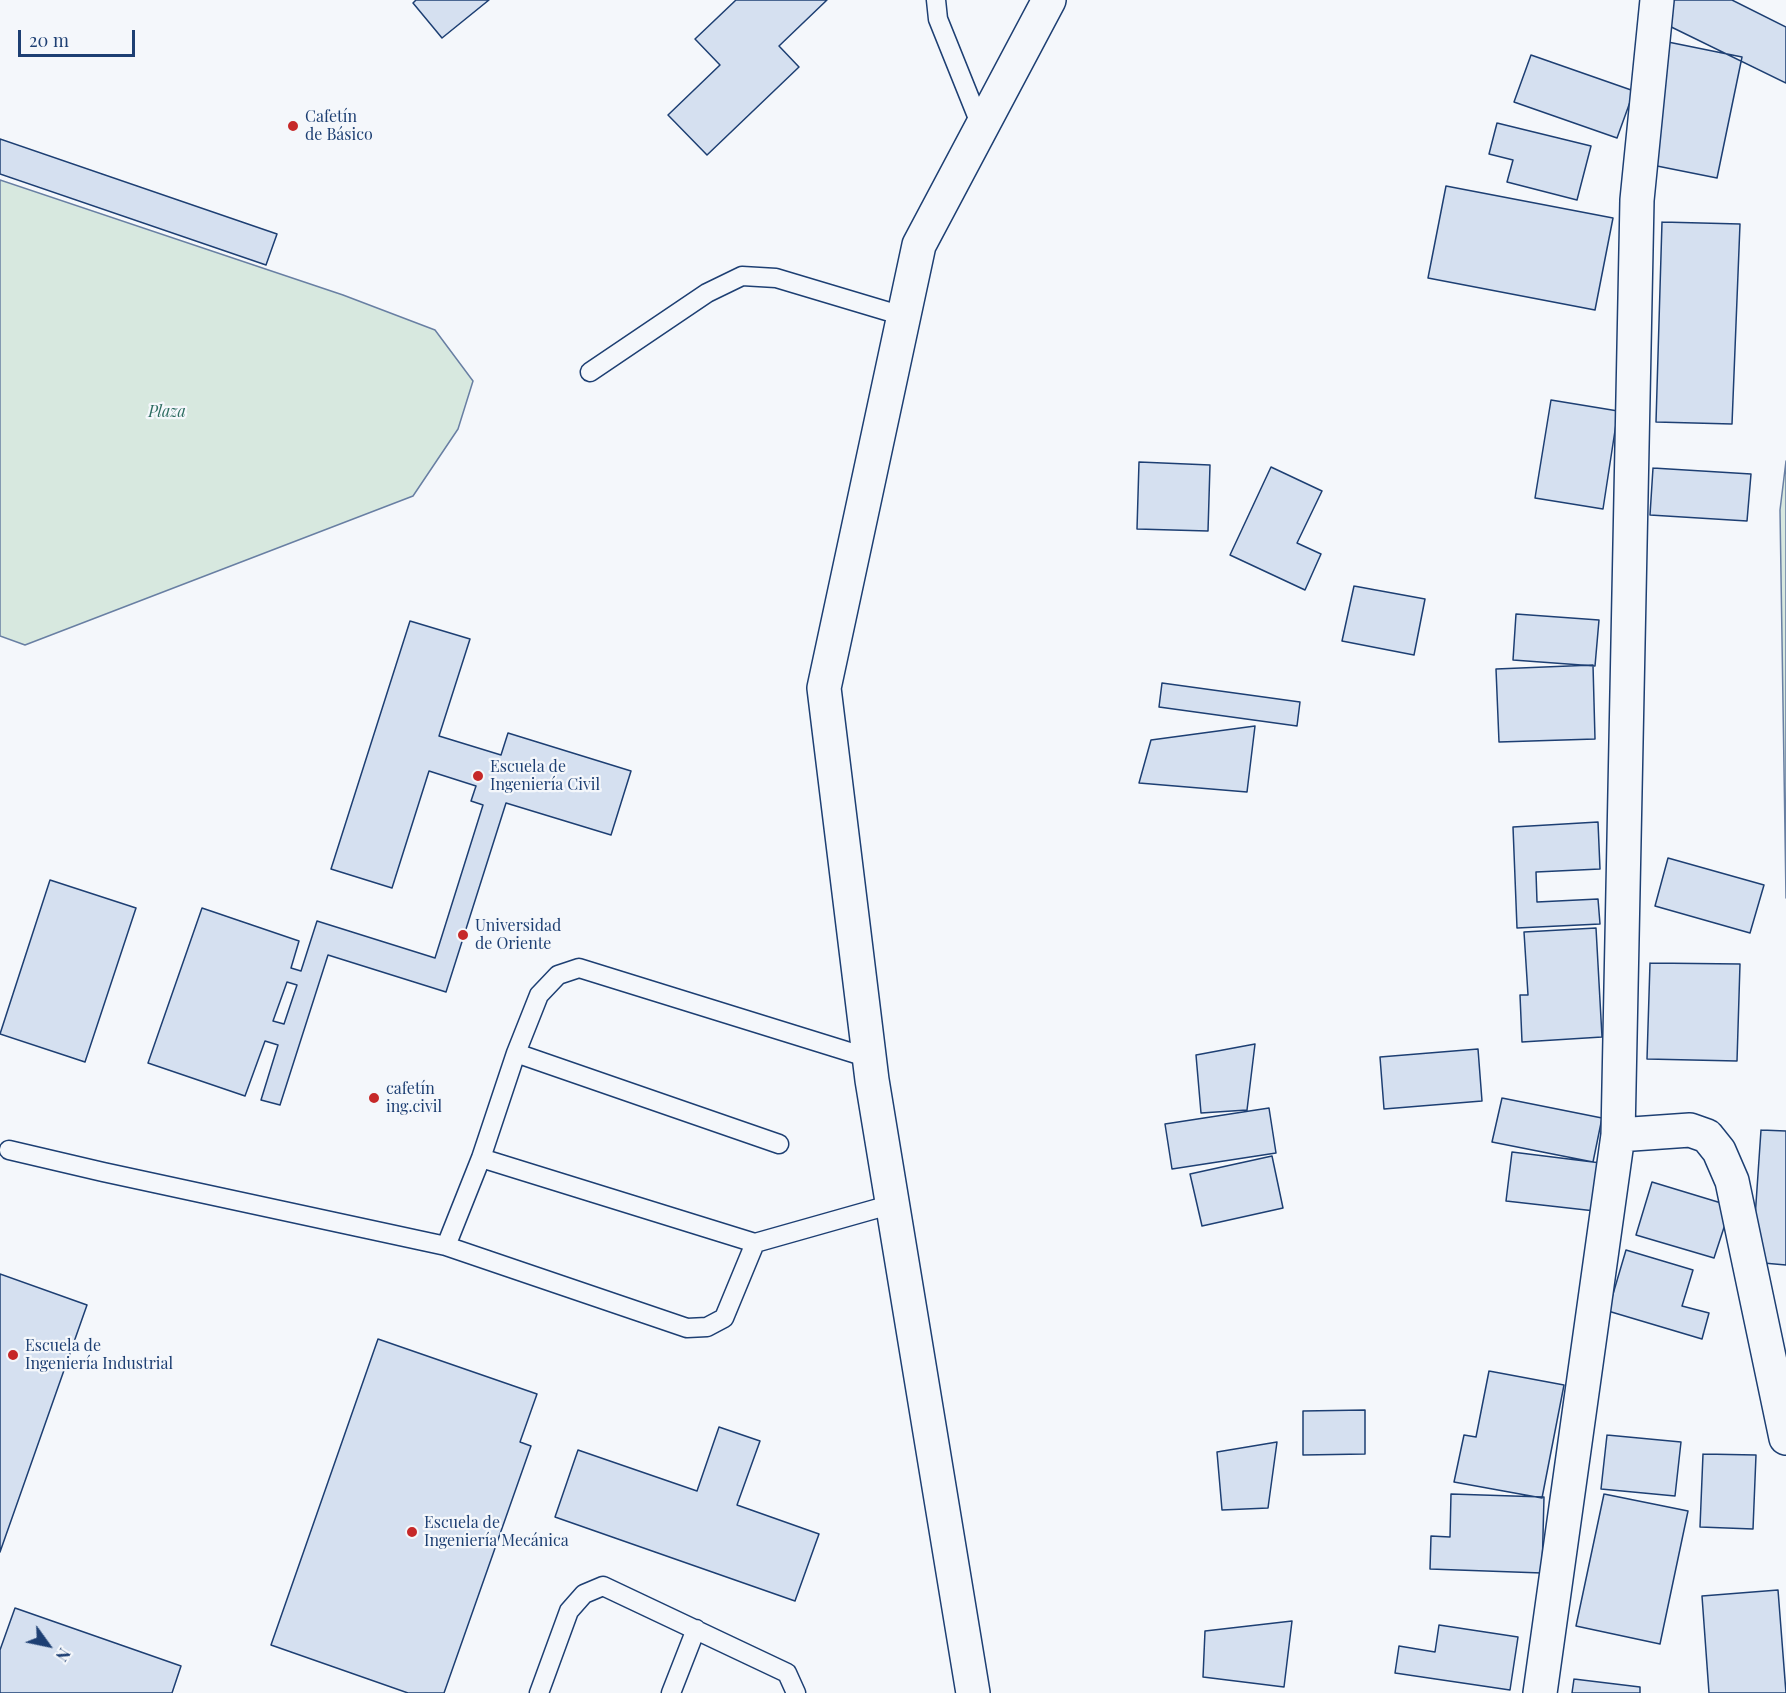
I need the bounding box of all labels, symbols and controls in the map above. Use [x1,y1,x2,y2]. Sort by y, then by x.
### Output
scale bar [21,18,138,56]
text: 20 m [29,28,69,52]
place label: Cafetín de Básico [305,107,373,145]
marker: Cafetín de Básico [286,119,300,133]
park label: Plaza [148,402,186,422]
place label: Escuela de Ingeniería Civil [490,757,600,795]
marker: Escuela de Ingeniería Civil [471,769,485,783]
place label: Universidad de Oriente [475,916,561,954]
marker: Universidad de Oriente [456,928,470,942]
place label: cafetín ing.civil [386,1079,442,1117]
marker: cafetín ing.civil [367,1091,381,1105]
place label: Escuela de Ingeniería Industrial [25,1336,173,1374]
marker: Escuela de Ingeniería Industrial [6,1348,20,1362]
place label: Escuela de Ingeniería Mecánica [424,1513,569,1551]
marker: Escuela de Ingeniería Mecánica [405,1525,419,1539]
north arrow [18,1615,78,1675]
text: N [52,1645,75,1666]

